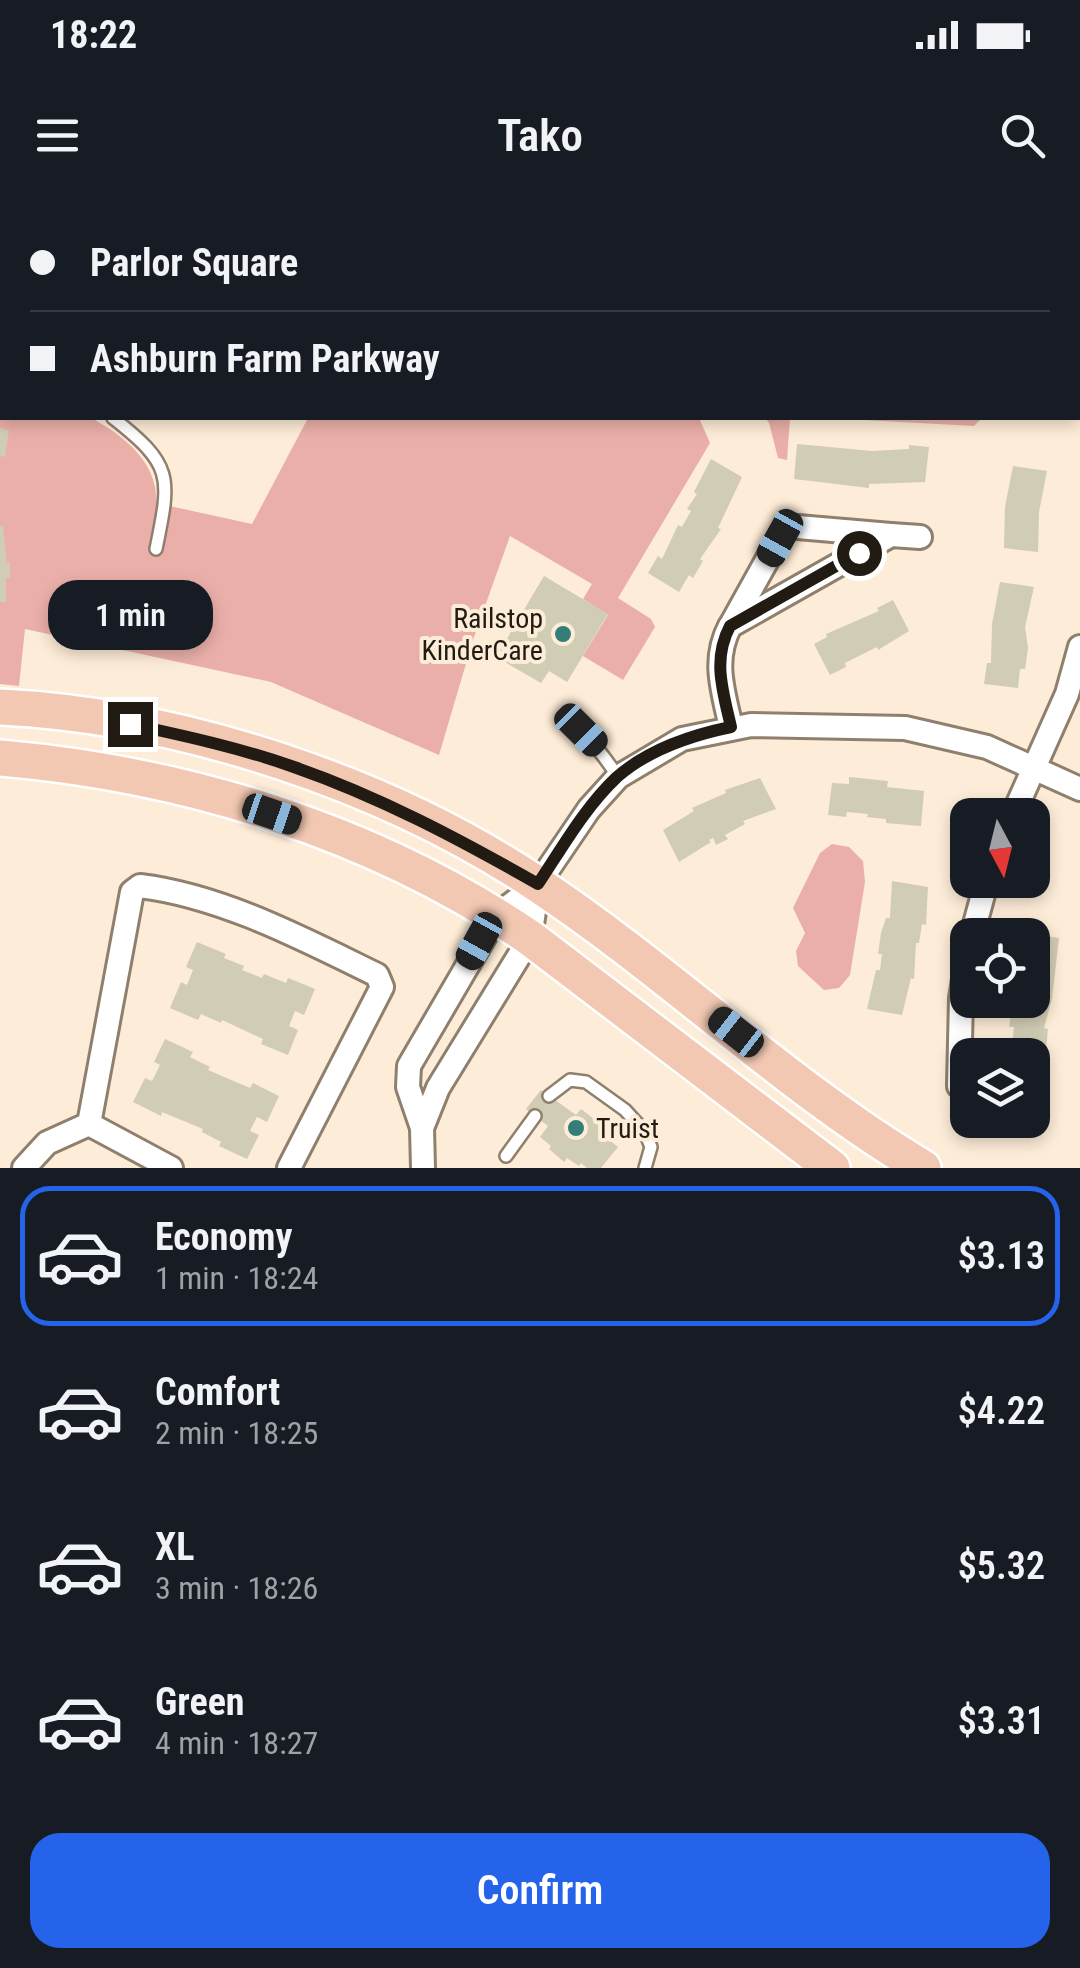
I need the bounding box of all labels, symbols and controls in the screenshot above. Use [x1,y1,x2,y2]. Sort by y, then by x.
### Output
text: 18:22 [50,13,137,57]
icon: menu [30,108,85,163]
icon: search [995,108,1050,163]
text: Tako [497,109,583,162]
text: Parlor Square [90,241,298,285]
text: Ashburn Farm Parkway [90,337,440,381]
car [752,504,808,572]
route start [837,531,882,576]
callout: 1 min [48,579,212,649]
text: 1 min [95,596,166,634]
place label: Railstop KinderCare [422,602,543,667]
marker: Railstop KinderCare [552,623,574,645]
car [549,698,613,762]
route end [108,702,153,747]
car [239,790,305,838]
north arrow [950,798,1050,898]
map controls [950,798,1050,1138]
car [451,907,507,975]
button: locate [950,918,1050,1018]
car [703,1002,769,1062]
button: layers [950,1038,1050,1138]
place label: Truist [596,1112,659,1145]
marker: Truist [565,1117,587,1139]
icon: car [35,1211,125,1301]
text: Economy [155,1215,292,1259]
text: $3.13 [958,1234,1045,1278]
text: 1 min · 18:24 [155,1259,318,1297]
icon: car [35,1366,125,1456]
text: Comfort [155,1370,280,1414]
text: $4.22 [958,1389,1045,1433]
text: 2 min · 18:25 [155,1414,318,1452]
icon: car [35,1521,125,1611]
text: XL [155,1525,194,1569]
text: $5.32 [958,1544,1045,1588]
text: 3 min · 18:26 [155,1569,318,1607]
icon: car [35,1676,125,1766]
text: Green [155,1680,245,1724]
text: $3.31 [958,1699,1045,1743]
text: 4 min · 18:27 [155,1724,318,1762]
button: Confirm [30,1833,1050,1948]

